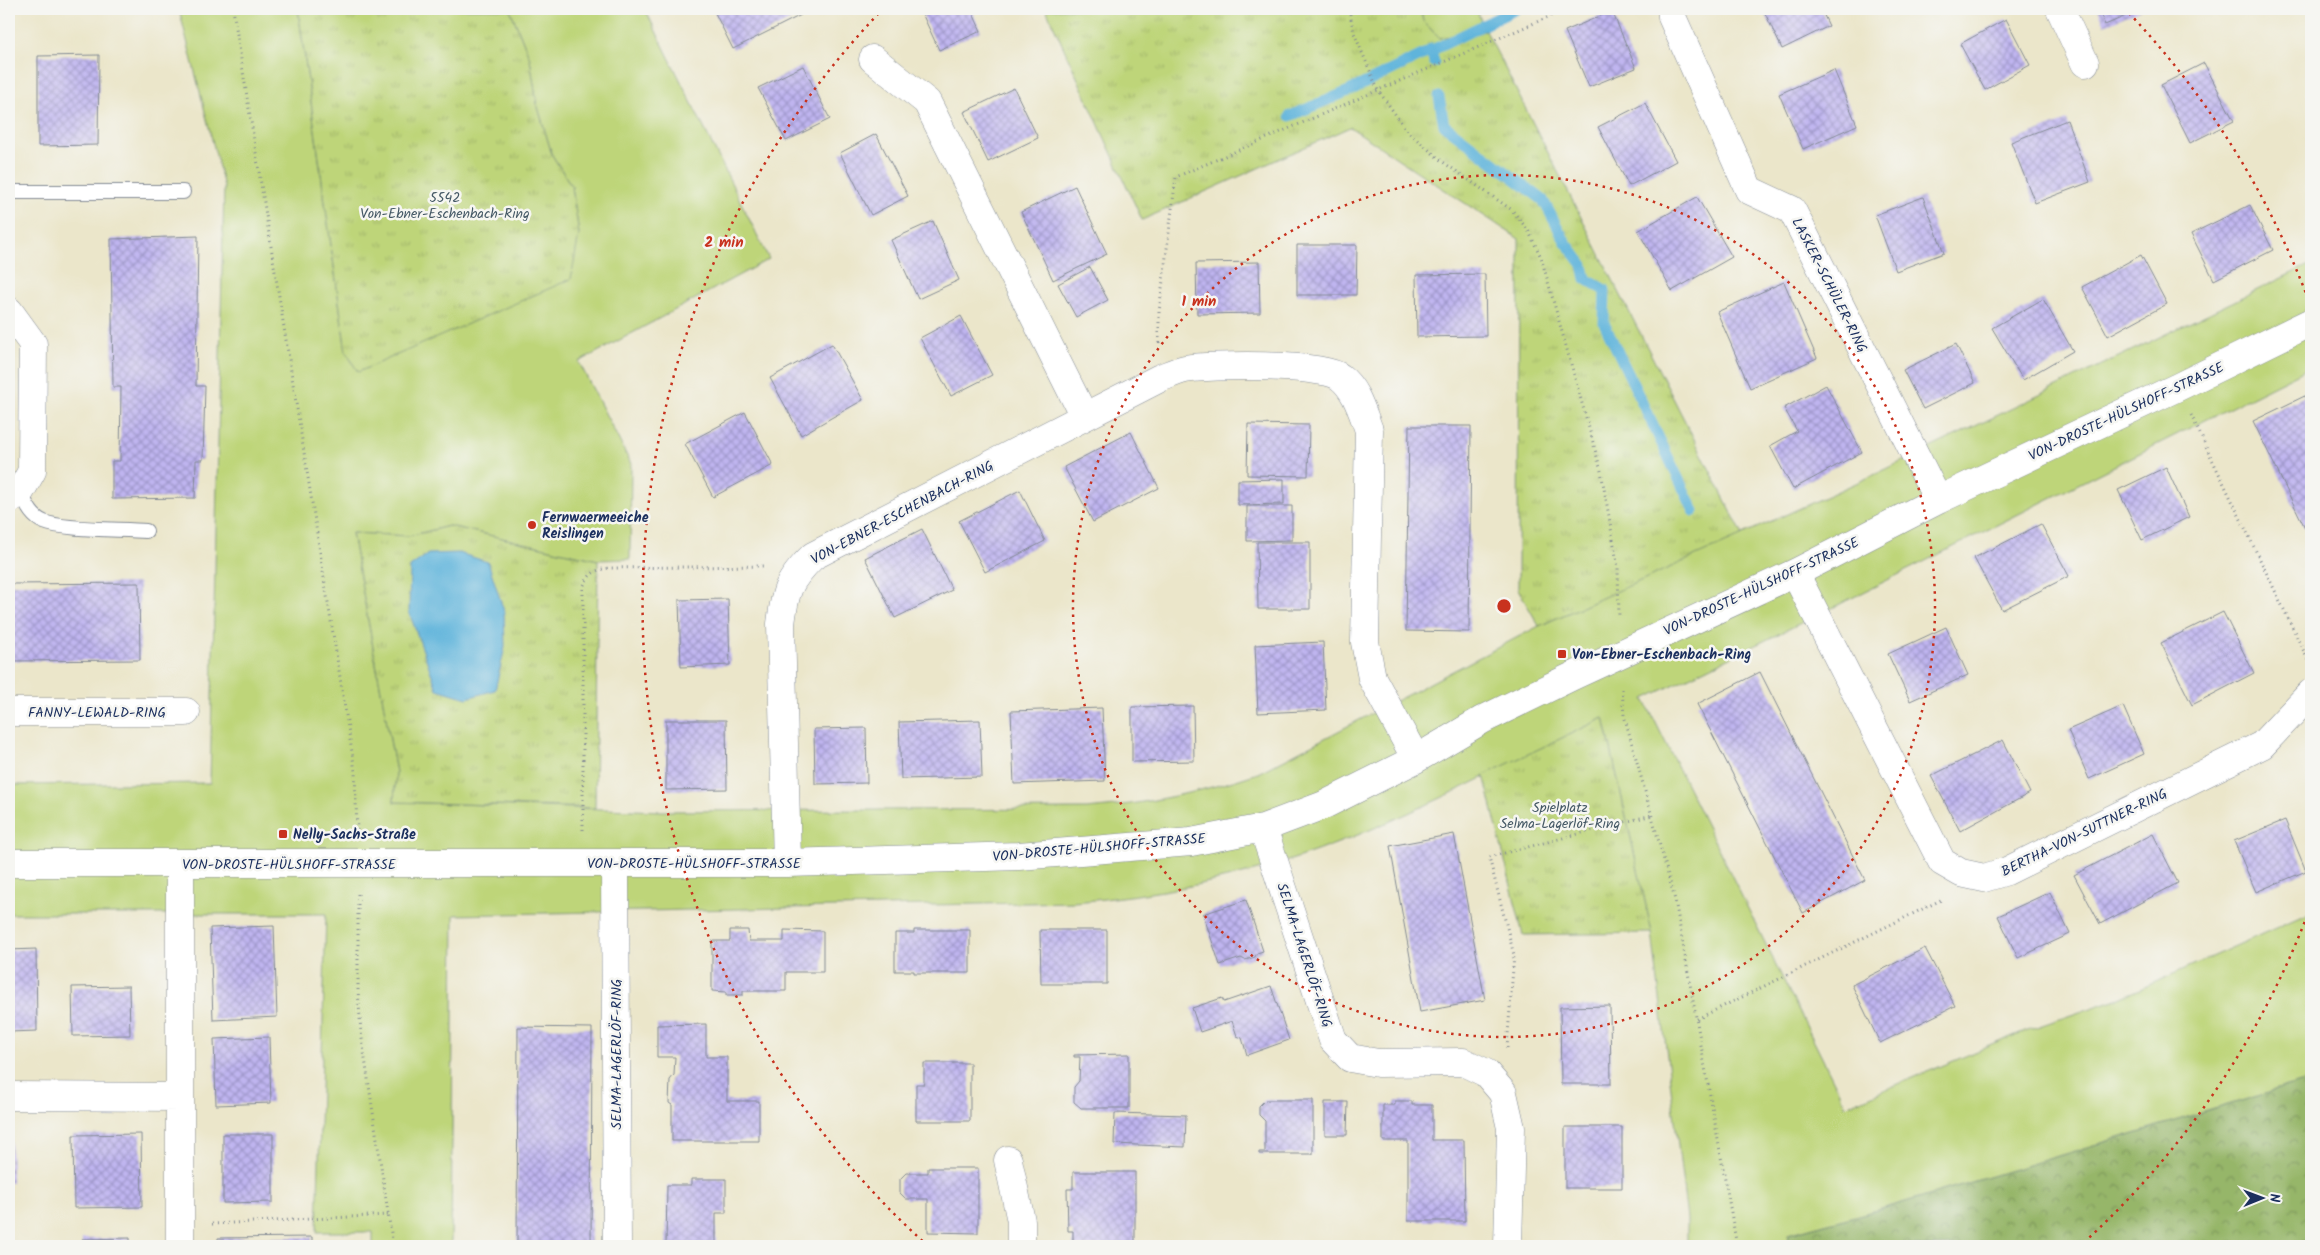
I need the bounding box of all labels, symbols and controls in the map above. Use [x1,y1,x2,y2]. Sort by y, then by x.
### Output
park label: 5542 Von-Ebner-Eschenbach-Ring [360,187,530,225]
street label: LASKER-SCHÜLER-RING [1785,214,1873,357]
text: 2 min [704,231,744,255]
text: 1 min [1182,290,1216,314]
street label: VON-DROSTE-HÜLSHOFF-STRASSE [2025,356,2229,467]
street label: VON-EBNER-ESCHENBACH-RING [807,455,998,571]
place label: Fernwaermeeiche Reislingen [542,507,649,545]
marker: Fernwaermeeiche Reislingen [526,519,538,531]
street label: VON-DROSTE-HÜLSHOFF-STRASSE [1660,531,1864,642]
centre of rings [1495,597,1513,615]
place label: Von-Ebner-Eschenbach-Ring [1572,644,1751,666]
marker: Von-Ebner-Eschenbach-Ring [1556,648,1568,660]
street label: FANNY-LEWALD-RING [28,702,166,724]
street label: BERTHA-VON-SUTTNER-RING [1998,783,2171,883]
park label: Spielplatz Selma-Lagerlöf-Ring [1500,797,1620,835]
place label: Nelly-Sachs-Straße [293,824,416,846]
marker: Nelly-Sachs-Straße [277,828,289,840]
street label: VON-DROSTE-HÜLSHOFF-STRASSE [992,828,1207,868]
street label: VON-DROSTE-HÜLSHOFF-STRASSE [587,853,802,875]
street label: VON-DROSTE-HÜLSHOFF-STRASSE [182,854,397,876]
street label: SELMA-LAGERLÖF-RING [1270,880,1338,1030]
street label: SELMA-LAGERLÖF-RING [606,979,628,1129]
north arrow [2238,1172,2288,1222]
text: N [2263,1193,2285,1203]

